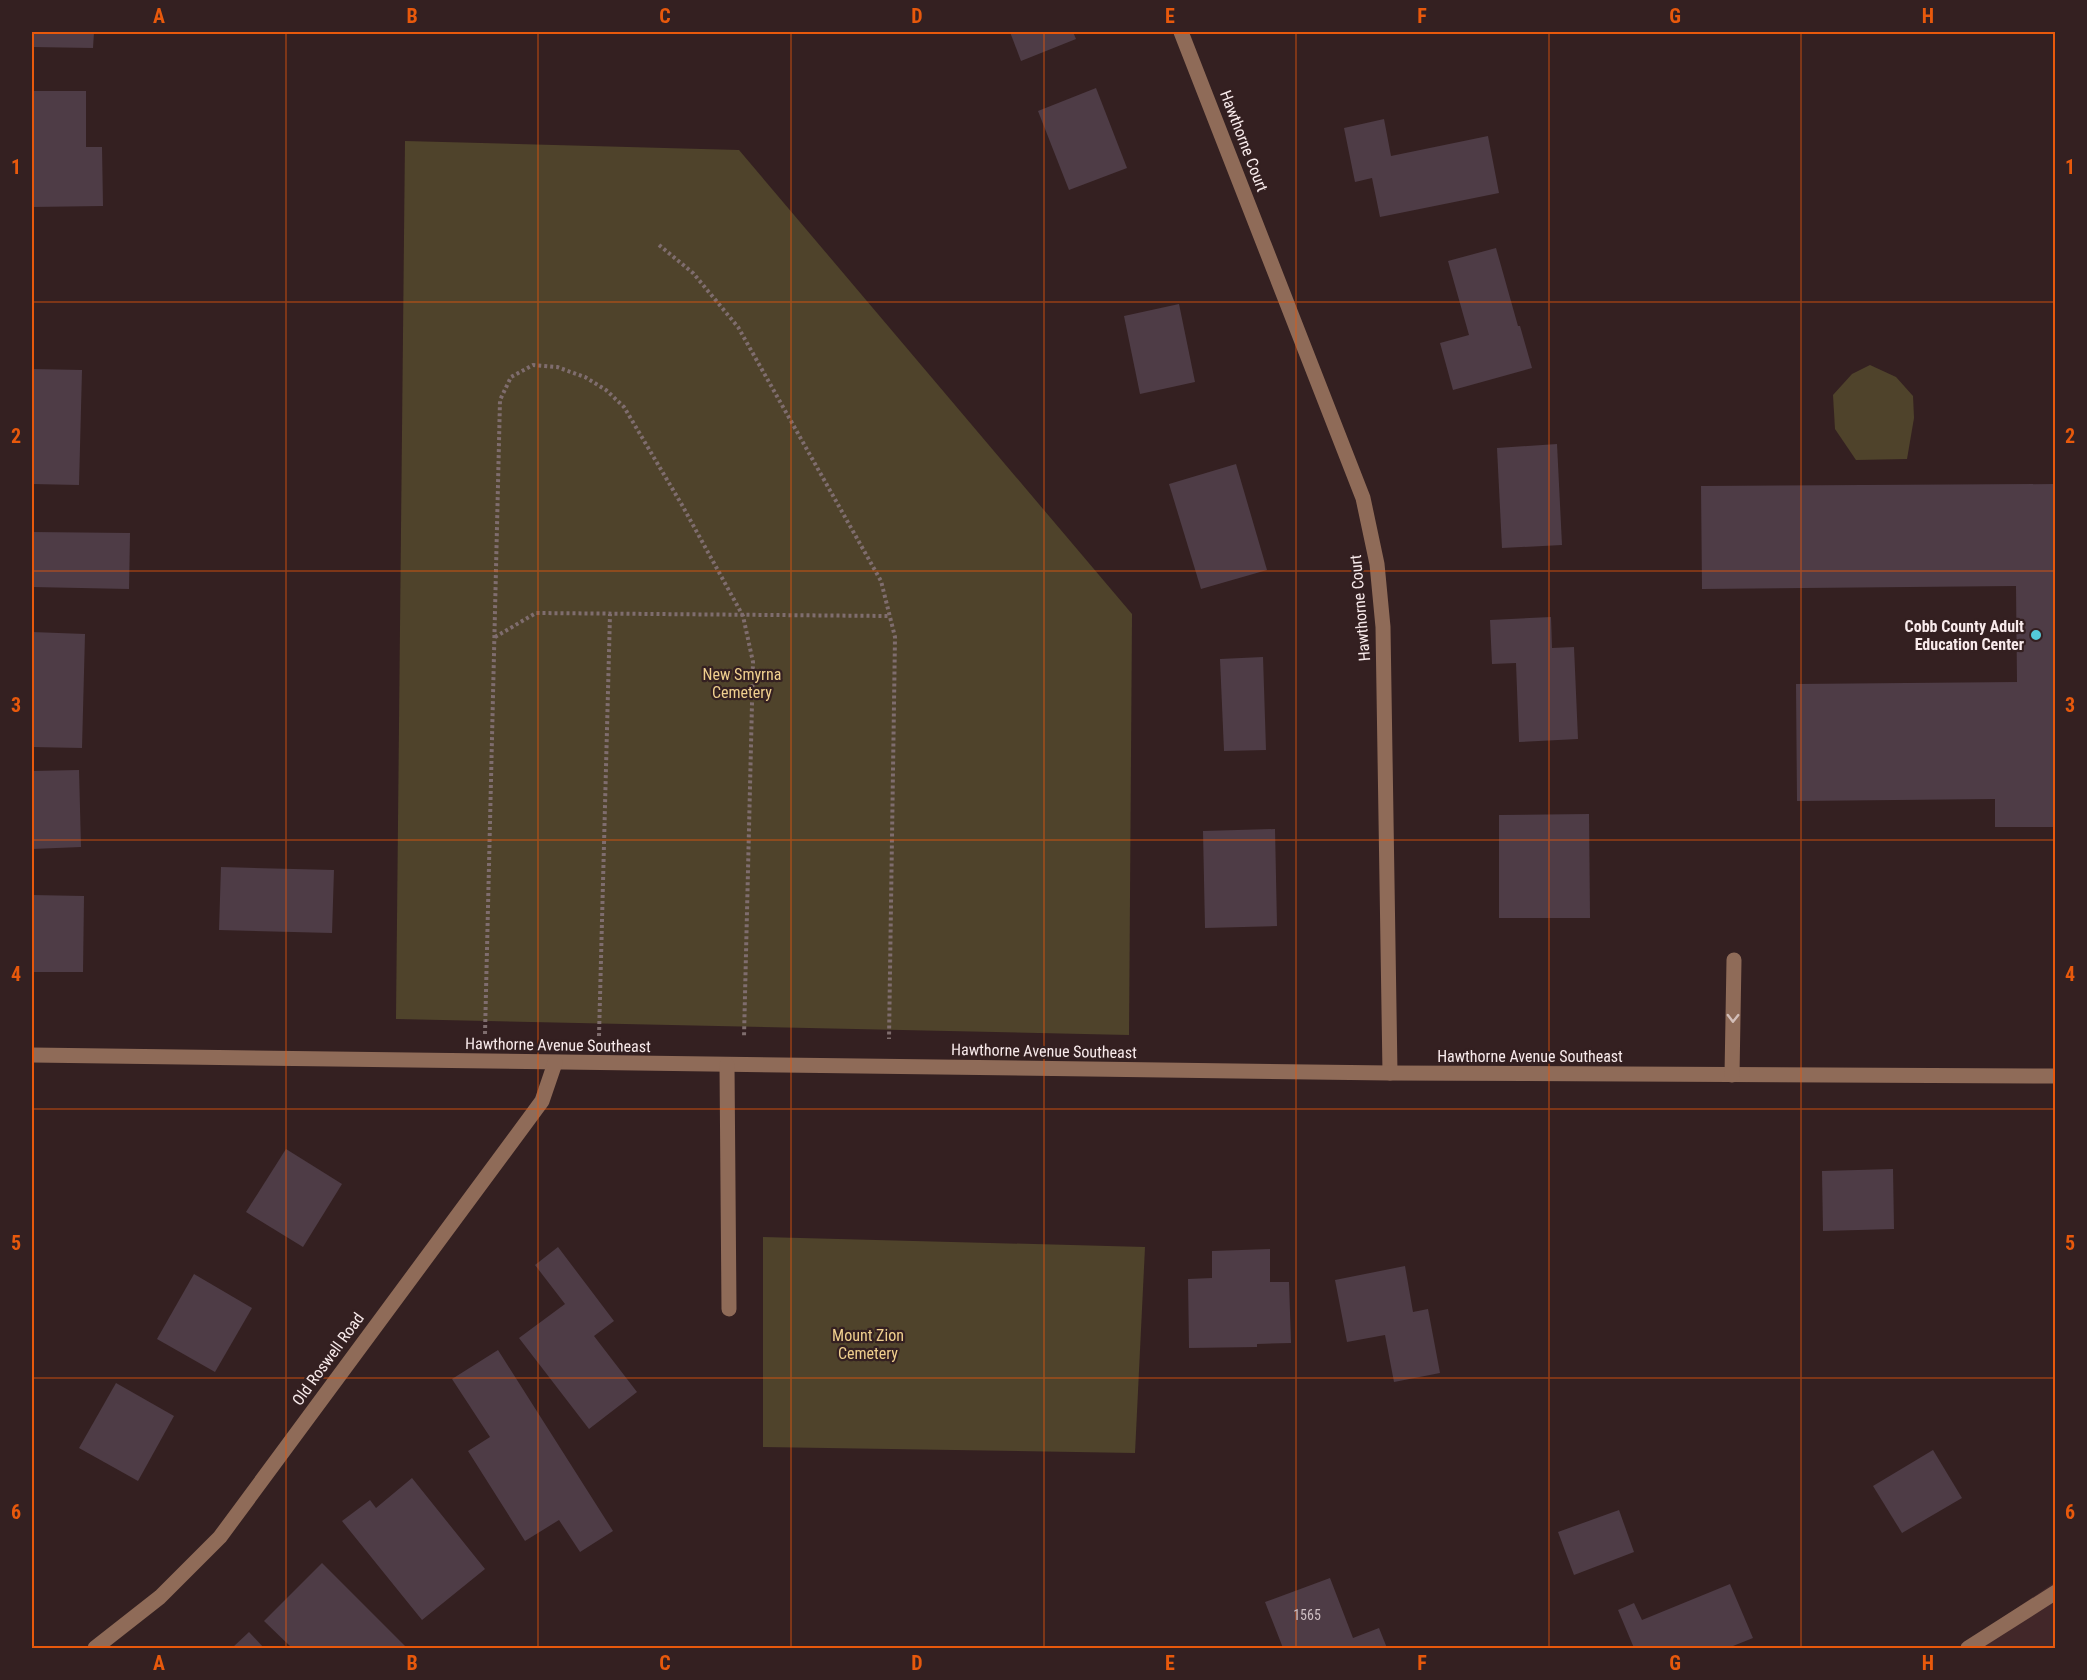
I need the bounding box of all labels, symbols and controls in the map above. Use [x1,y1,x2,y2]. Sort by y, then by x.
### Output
text: A [153,4,165,28]
text: B [406,4,418,28]
text: C [659,4,671,28]
text: D [911,4,923,28]
text: E [1165,4,1175,28]
text: F [1417,4,1427,28]
text: G [1669,4,1681,28]
text: H [1922,4,1934,28]
street label: Hawthorne Court [1216,88,1272,195]
text: 1 [11,155,21,179]
text: 1 [2065,155,2075,179]
text: 2 [11,424,21,448]
text: 2 [2065,424,2075,448]
street label: Hawthorne Court [1346,554,1374,662]
place label: Cobb County Adult Education Center [1905,617,2024,654]
marker: Cobb County Adult Education Center [2029,628,2043,642]
park label: New Smyrna Cemetery [703,665,781,702]
text: 3 [11,693,21,717]
text: 3 [2065,693,2075,717]
text: 4 [11,962,21,986]
text: 4 [2065,962,2075,986]
one-way arrow [1727,1013,1739,1022]
street label: Hawthorne Avenue Southeast [465,1034,651,1056]
street label: Hawthorne Avenue Southeast [951,1040,1137,1062]
street label: Hawthorne Avenue Southeast [1437,1047,1623,1066]
text: 5 [11,1231,21,1255]
text: 5 [2065,1231,2075,1255]
street label: Old Roswell Road [288,1309,368,1409]
park label: Mount Zion Cemetery [832,1326,904,1363]
text: 6 [11,1500,21,1524]
text: 6 [2065,1500,2075,1524]
house number: 1565 [1293,1607,1321,1623]
text: A [153,1651,165,1675]
text: B [406,1651,418,1675]
text: C [659,1651,671,1675]
text: D [911,1651,923,1675]
text: E [1165,1651,1175,1675]
text: F [1417,1651,1427,1675]
text: G [1669,1651,1681,1675]
text: H [1922,1651,1934,1675]

